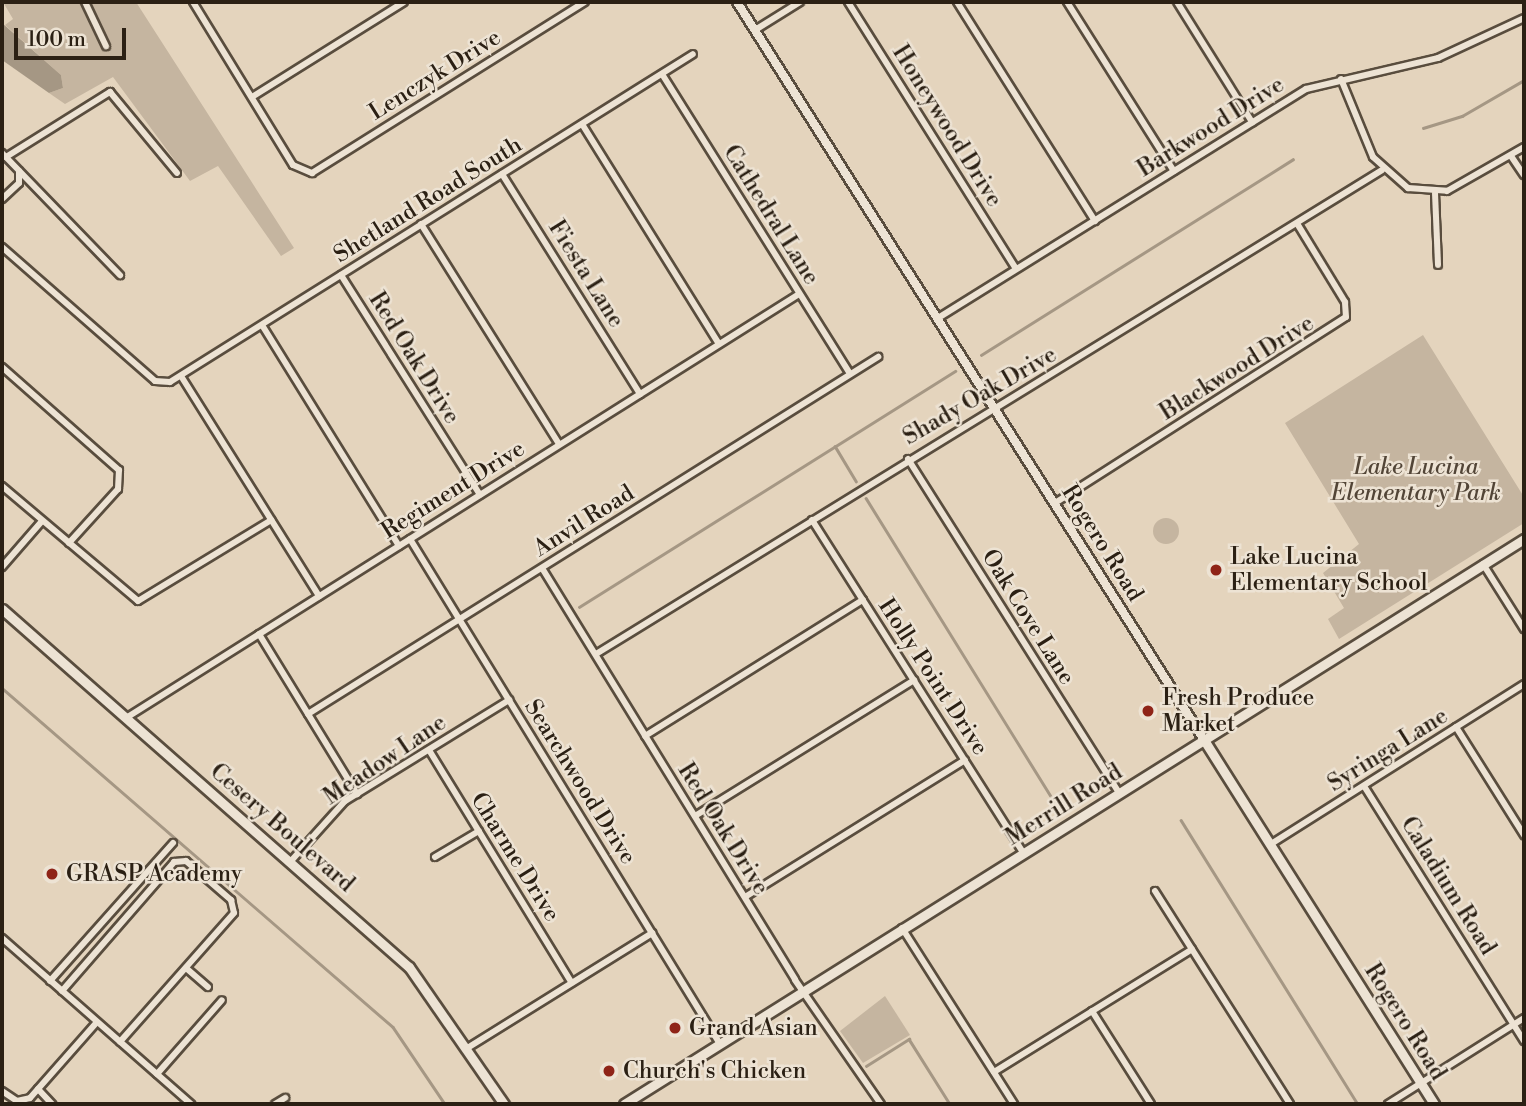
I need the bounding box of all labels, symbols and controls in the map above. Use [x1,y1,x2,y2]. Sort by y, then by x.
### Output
scale bar [18,14,130,58]
street label: Lenczyk Drive [364,24,506,126]
text: 100 m [27,27,86,53]
street label: Honeywood Drive [886,40,1008,212]
street label: Barkwood Drive [1133,71,1289,183]
street label: Shetland Road South [329,131,527,269]
street label: Cathedral Lane [717,140,825,290]
street label: Fiesta Lane [542,215,630,333]
street label: Red Oak Drive [363,287,465,429]
street label: Blackwood Drive [1155,310,1319,426]
street label: Shady Oak Drive [898,341,1062,451]
street label: Regiment Drive [376,435,530,545]
park label: Lake Lucina Elementary Park [1331,453,1501,507]
street label: Anvil Road [529,479,639,563]
street label: Rogero Road [1055,479,1149,607]
place label: Lake Lucina Elementary School [1230,543,1428,597]
street label: Oak Cove Lane [975,544,1081,690]
marker: Lake Lucina Elementary School [1208,562,1224,578]
street label: Holly Point Drive [872,594,994,760]
place label: Fresh Produce Market [1162,684,1314,738]
street label: Searchwood Drive [518,695,642,869]
street label: Syringa Lane [1323,702,1453,798]
marker: Fresh Produce Market [1140,703,1156,719]
street label: Meadow Lane [318,709,452,811]
street label: Cesery Boulevard [204,758,360,898]
street label: Red Oak Drive [672,758,774,900]
street label: Merrill Road [1001,758,1127,852]
street label: Charme Drive [464,788,566,926]
street label: Caladium Road [1394,812,1502,960]
place label: GRASP Academy [66,860,242,888]
marker: GRASP Academy [44,866,60,882]
street label: Rogero Road [1358,958,1452,1086]
place label: Grand Asian [689,1014,818,1042]
marker: Grand Asian [667,1020,683,1036]
place label: Church's Chicken [623,1057,806,1085]
marker: Church's Chicken [601,1063,617,1079]

